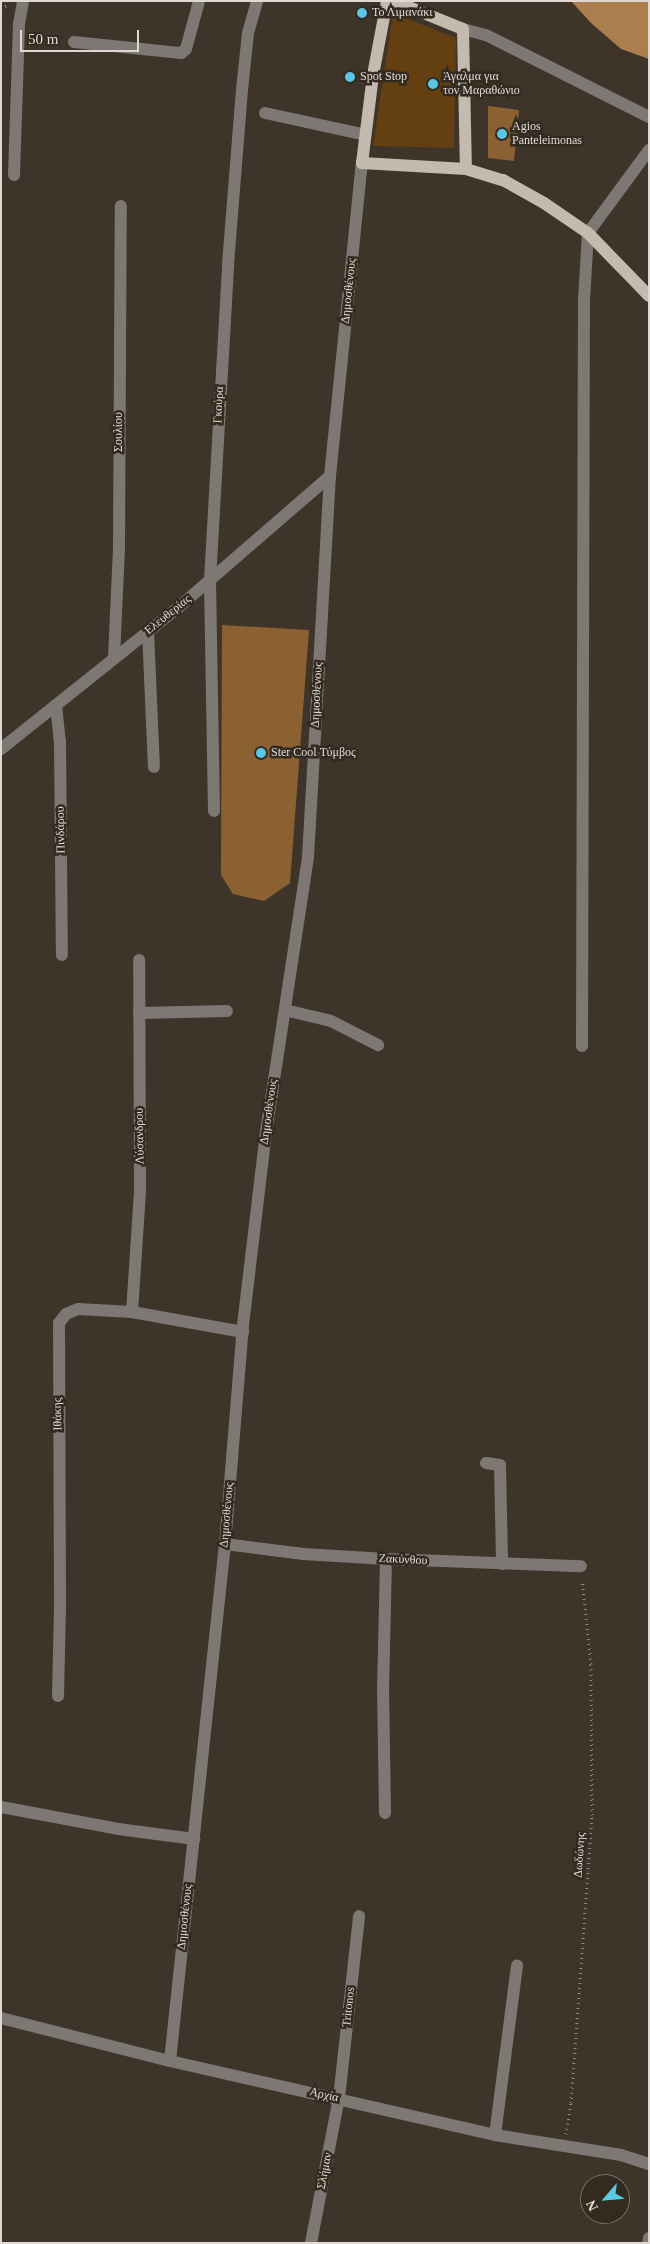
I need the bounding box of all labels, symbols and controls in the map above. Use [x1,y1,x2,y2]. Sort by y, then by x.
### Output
place label: Το Λιμανάκι [372,6,433,20]
marker: Το Λιμανάκι [356,7,368,19]
scale bar [22,20,141,52]
text: 50 m [28,31,58,47]
place label: Spot Stop [360,70,407,84]
place label: Άγαλμα για τον Μαραθώνιο [443,70,520,98]
marker: Spot Stop [344,71,356,83]
marker: Άγαλμα για τον Μαραθώνιο [427,78,439,90]
place label: Agios Panteleimonas [512,120,582,148]
marker: Agios Panteleimonas [496,128,508,140]
street label: Δημοσθένους [338,258,360,324]
street label: Γκούρα [211,386,227,424]
street label: Σουλίου [112,412,126,452]
street label: Ελευθερίας [142,592,194,638]
street label: Δημοσθένους [308,662,326,728]
place label: Ster Cool Τύμβος [271,746,356,760]
marker: Ster Cool Τύμβος [255,747,267,759]
street label: Πινδάρου [53,806,69,854]
street label: Δημοσθένους [257,1078,281,1146]
street label: Λύσανδρου [132,1108,148,1164]
street label: Ιθάκης [51,1397,65,1431]
street label: Δημοσθένους [217,1482,237,1548]
street label: Ζακύνθου [378,1552,428,1568]
street label: Δωδώνης [571,1832,589,1878]
street label: Δημοσθένους [174,1884,196,1950]
street label: Tritonos [340,1986,358,2028]
street label: Αρχία [308,2085,340,2105]
street label: Σλήμαν [314,2151,336,2191]
north arrow [580,2174,630,2224]
text: N [583,2198,601,2213]

